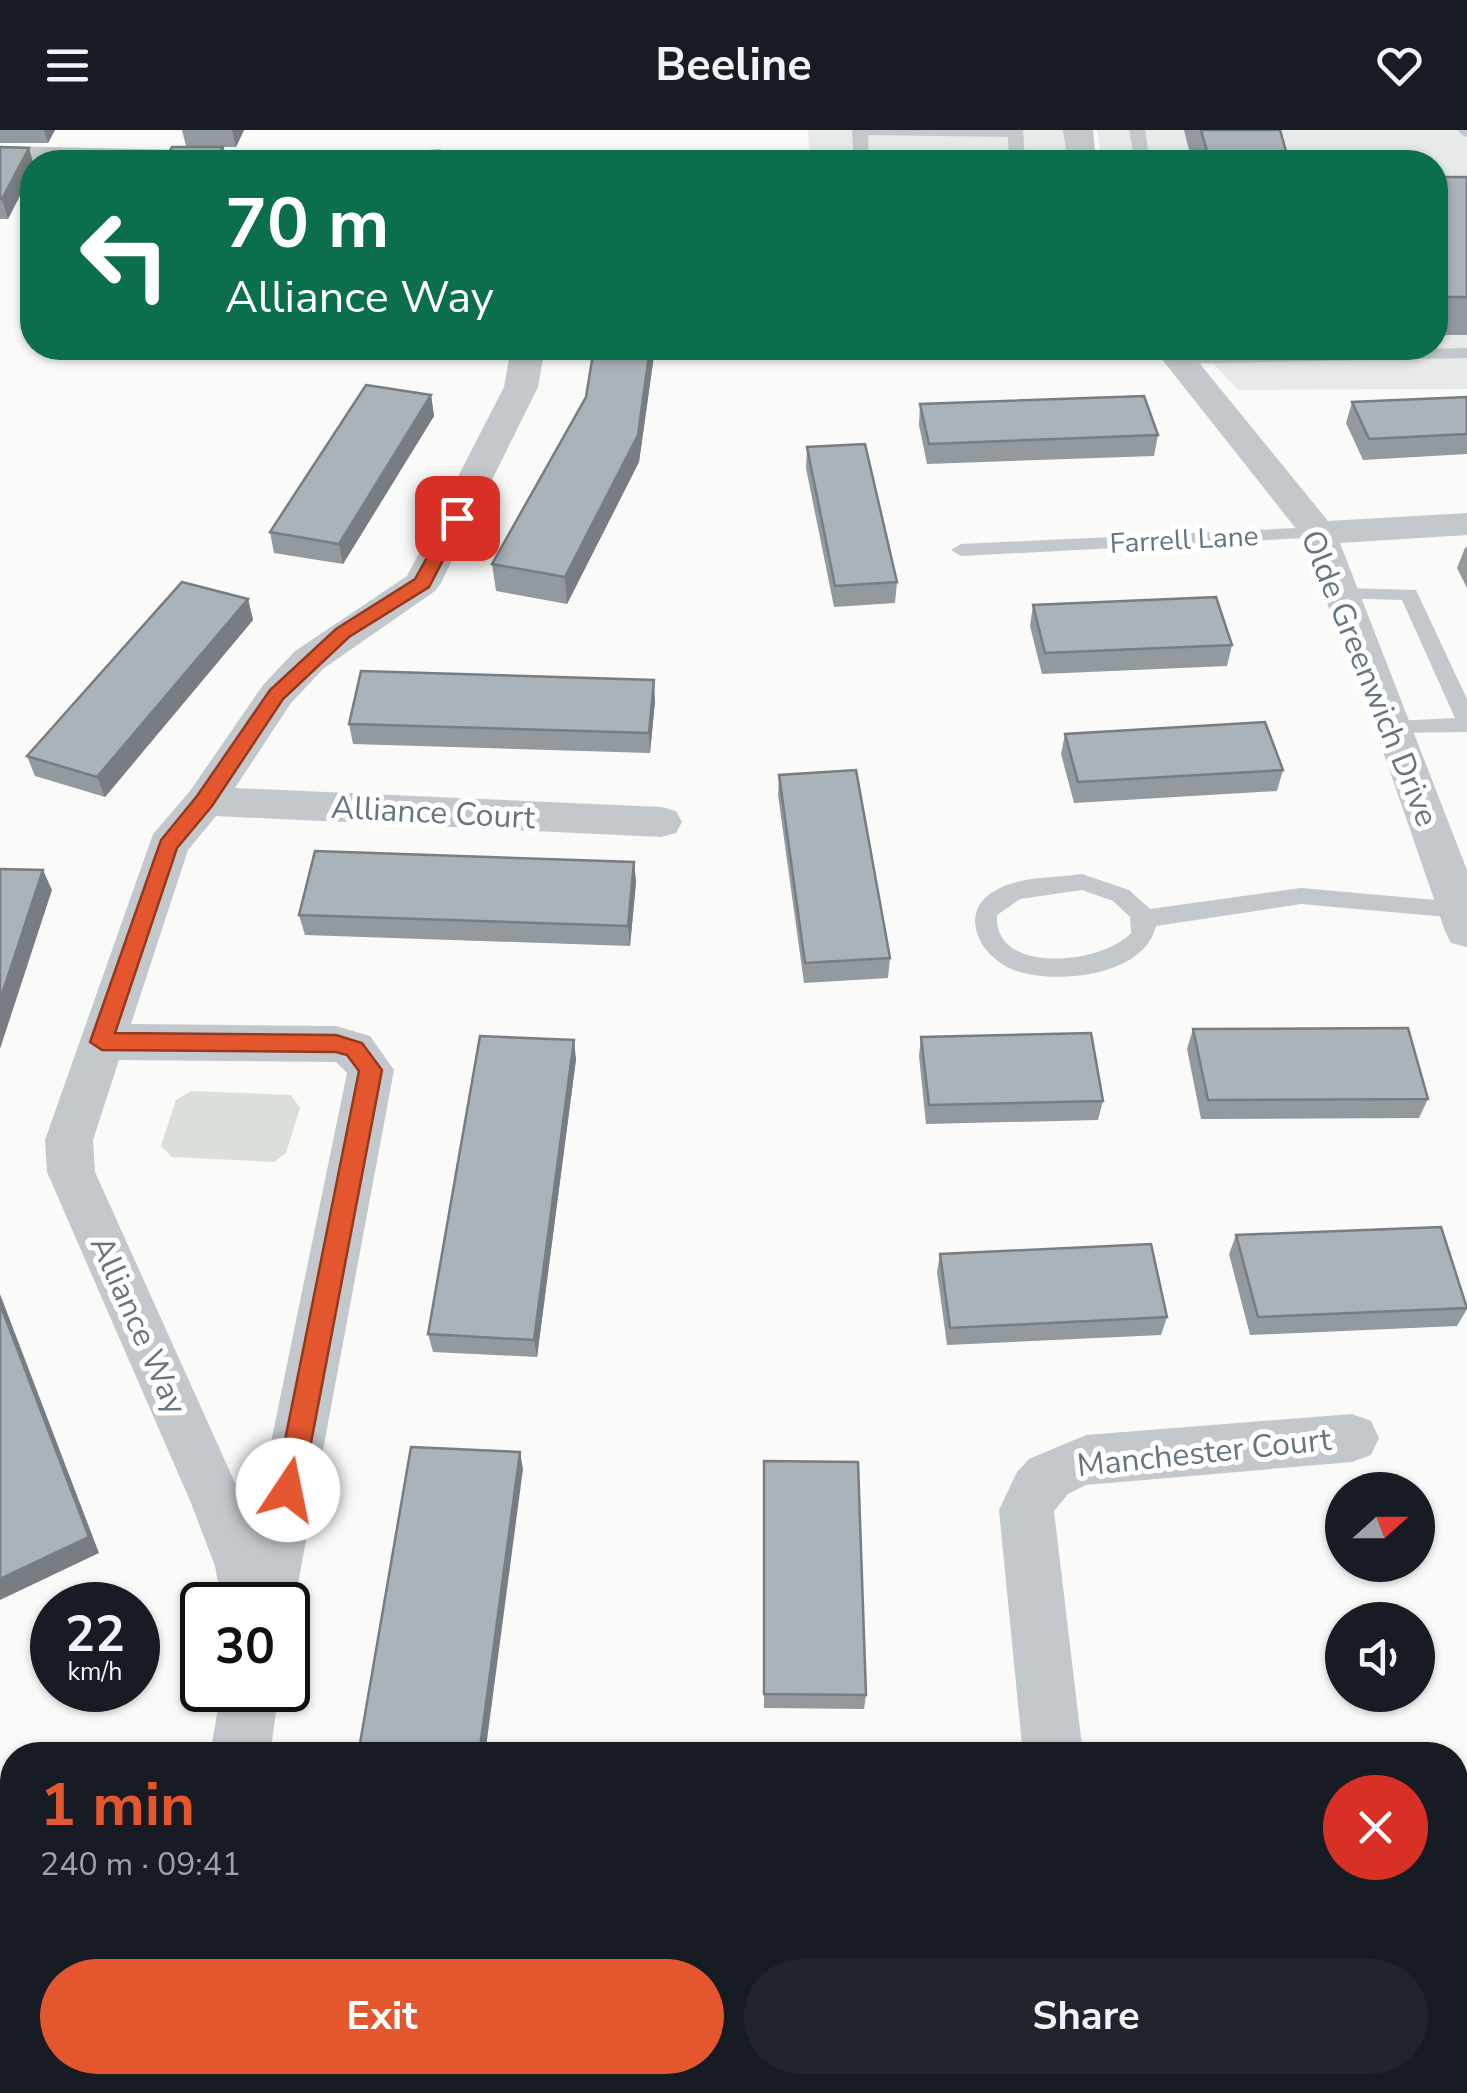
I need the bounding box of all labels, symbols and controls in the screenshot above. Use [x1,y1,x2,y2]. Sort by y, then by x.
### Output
text: Beeline [655,35,812,96]
icon: menu [40,38,95,93]
icon: heart [1372,38,1427,93]
text: 70 m [225,176,389,272]
icon: left [60,190,190,320]
text: Alliance Way [225,267,494,328]
pin [415,476,500,561]
icon: arrive [430,491,485,546]
street label: Farrell Lane [1109,517,1259,563]
street label: Olde Greenwich Drive [1290,524,1449,833]
street label: Alliance Court [330,786,537,839]
street label: Alliance Way [80,1229,197,1422]
street label: Manchester Court [1075,1418,1334,1487]
position arrow [236,1438,340,1542]
north arrow [1325,1472,1435,1582]
map controls [1325,1472,1435,1712]
speed limit sign: 30 [180,1582,310,1712]
text: 22 [65,1600,125,1669]
button: sound [1325,1602,1435,1712]
text: km/h [67,1655,123,1689]
text: 1 min [40,1764,195,1846]
button: close [1323,1775,1428,1880]
text: 240 m · 09:41 [40,1843,241,1886]
button: Exit [40,1959,724,2074]
button: Share [744,1959,1428,2074]

